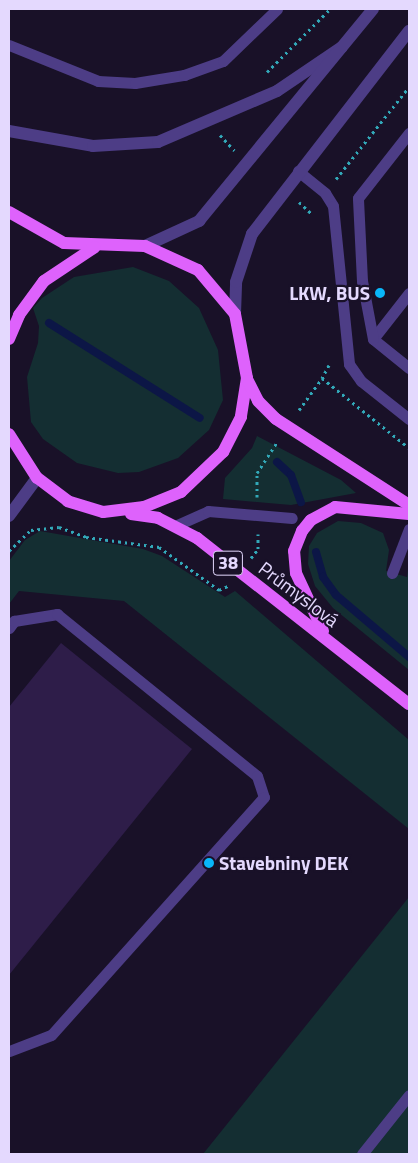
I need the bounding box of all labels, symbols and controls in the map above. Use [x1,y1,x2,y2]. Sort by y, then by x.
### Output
place label: LKW, BUS [289,282,370,304]
marker: LKW, BUS [374,287,386,299]
road number: 38 [212,548,244,578]
street label: Průmyslová [254,557,344,631]
place label: Stavebniny DEK [219,852,349,874]
marker: Stavebniny DEK [203,857,215,869]

